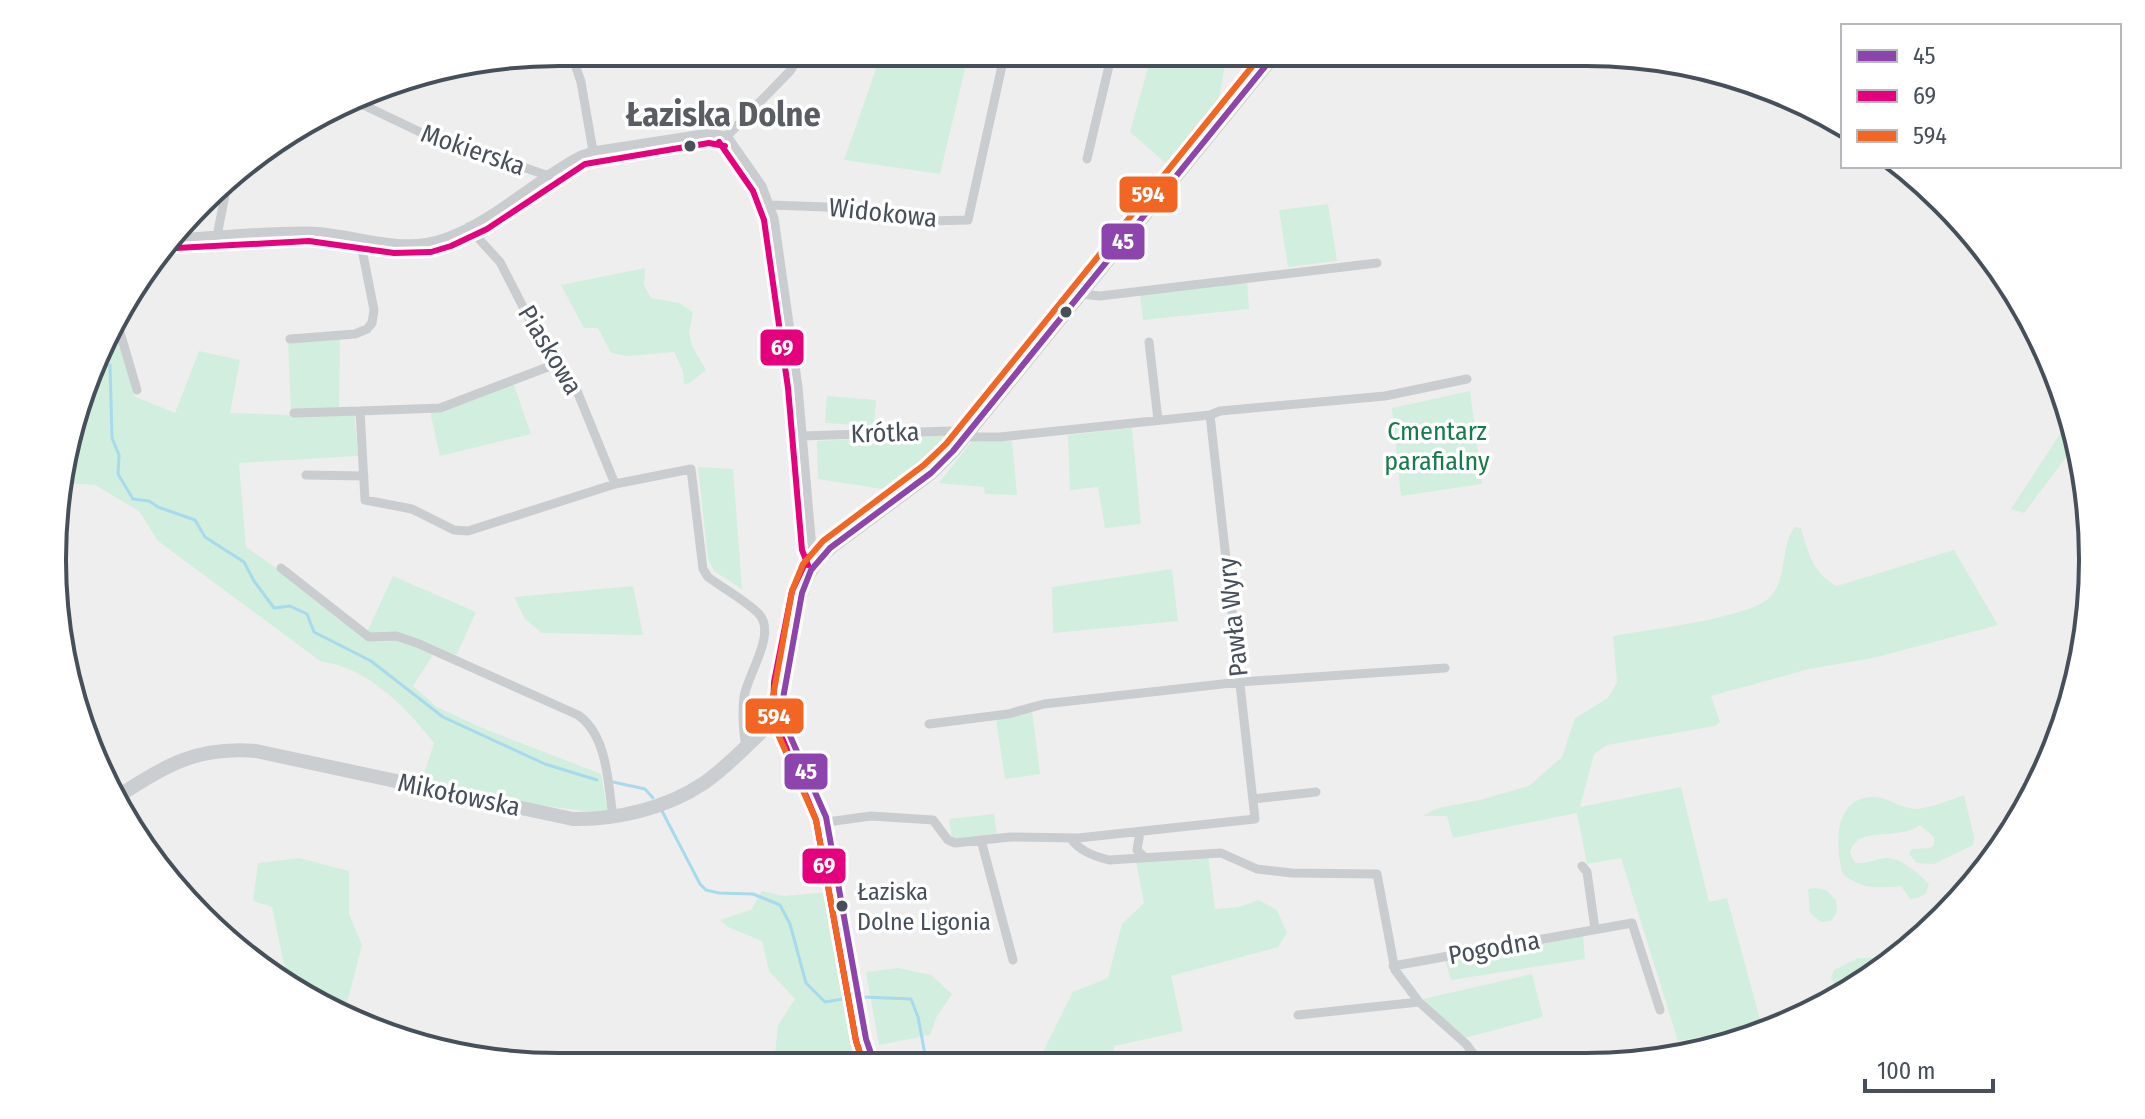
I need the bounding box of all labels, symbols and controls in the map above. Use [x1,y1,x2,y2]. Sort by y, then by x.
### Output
legend [1841,24,2121,168]
text: 45 [1913,42,1935,70]
text: 69 [1913,82,1936,110]
district label: Łaziska Dolne [625,94,821,135]
street label: Mokierska [417,118,529,182]
text: 594 [1913,122,1947,150]
unlabelled marker [682,138,698,154]
line badge: 594 [1118,175,1179,214]
text: 594 [1132,181,1164,208]
street label: Widokowa [827,192,939,234]
line badge: 45 [1100,222,1146,261]
text: 45 [1112,228,1134,255]
street label: Piaskowa [511,300,589,400]
unlabelled marker [1058,304,1074,320]
line badge: 69 [759,328,805,367]
text: 69 [771,334,793,361]
street label: Krótka [850,416,920,450]
park label: Cmentarz parafialny [1384,416,1490,477]
street label: Pawła Wyry [1211,555,1255,678]
line badge: 594 [744,697,805,735]
text: 594 [758,703,790,730]
line badge: 45 [783,752,829,791]
text: 45 [795,758,817,785]
street label: Mikołowska [395,767,523,823]
line badge: 69 [801,847,847,885]
text: 69 [813,852,835,879]
place label: Łaziska Dolne Ligonia [857,878,991,936]
marker: Łaziska Dolne Ligonia [834,898,850,914]
street label: Pogodna [1446,925,1542,971]
scale bar [1865,1043,1993,1093]
text: 100 m [1877,1057,1935,1085]

